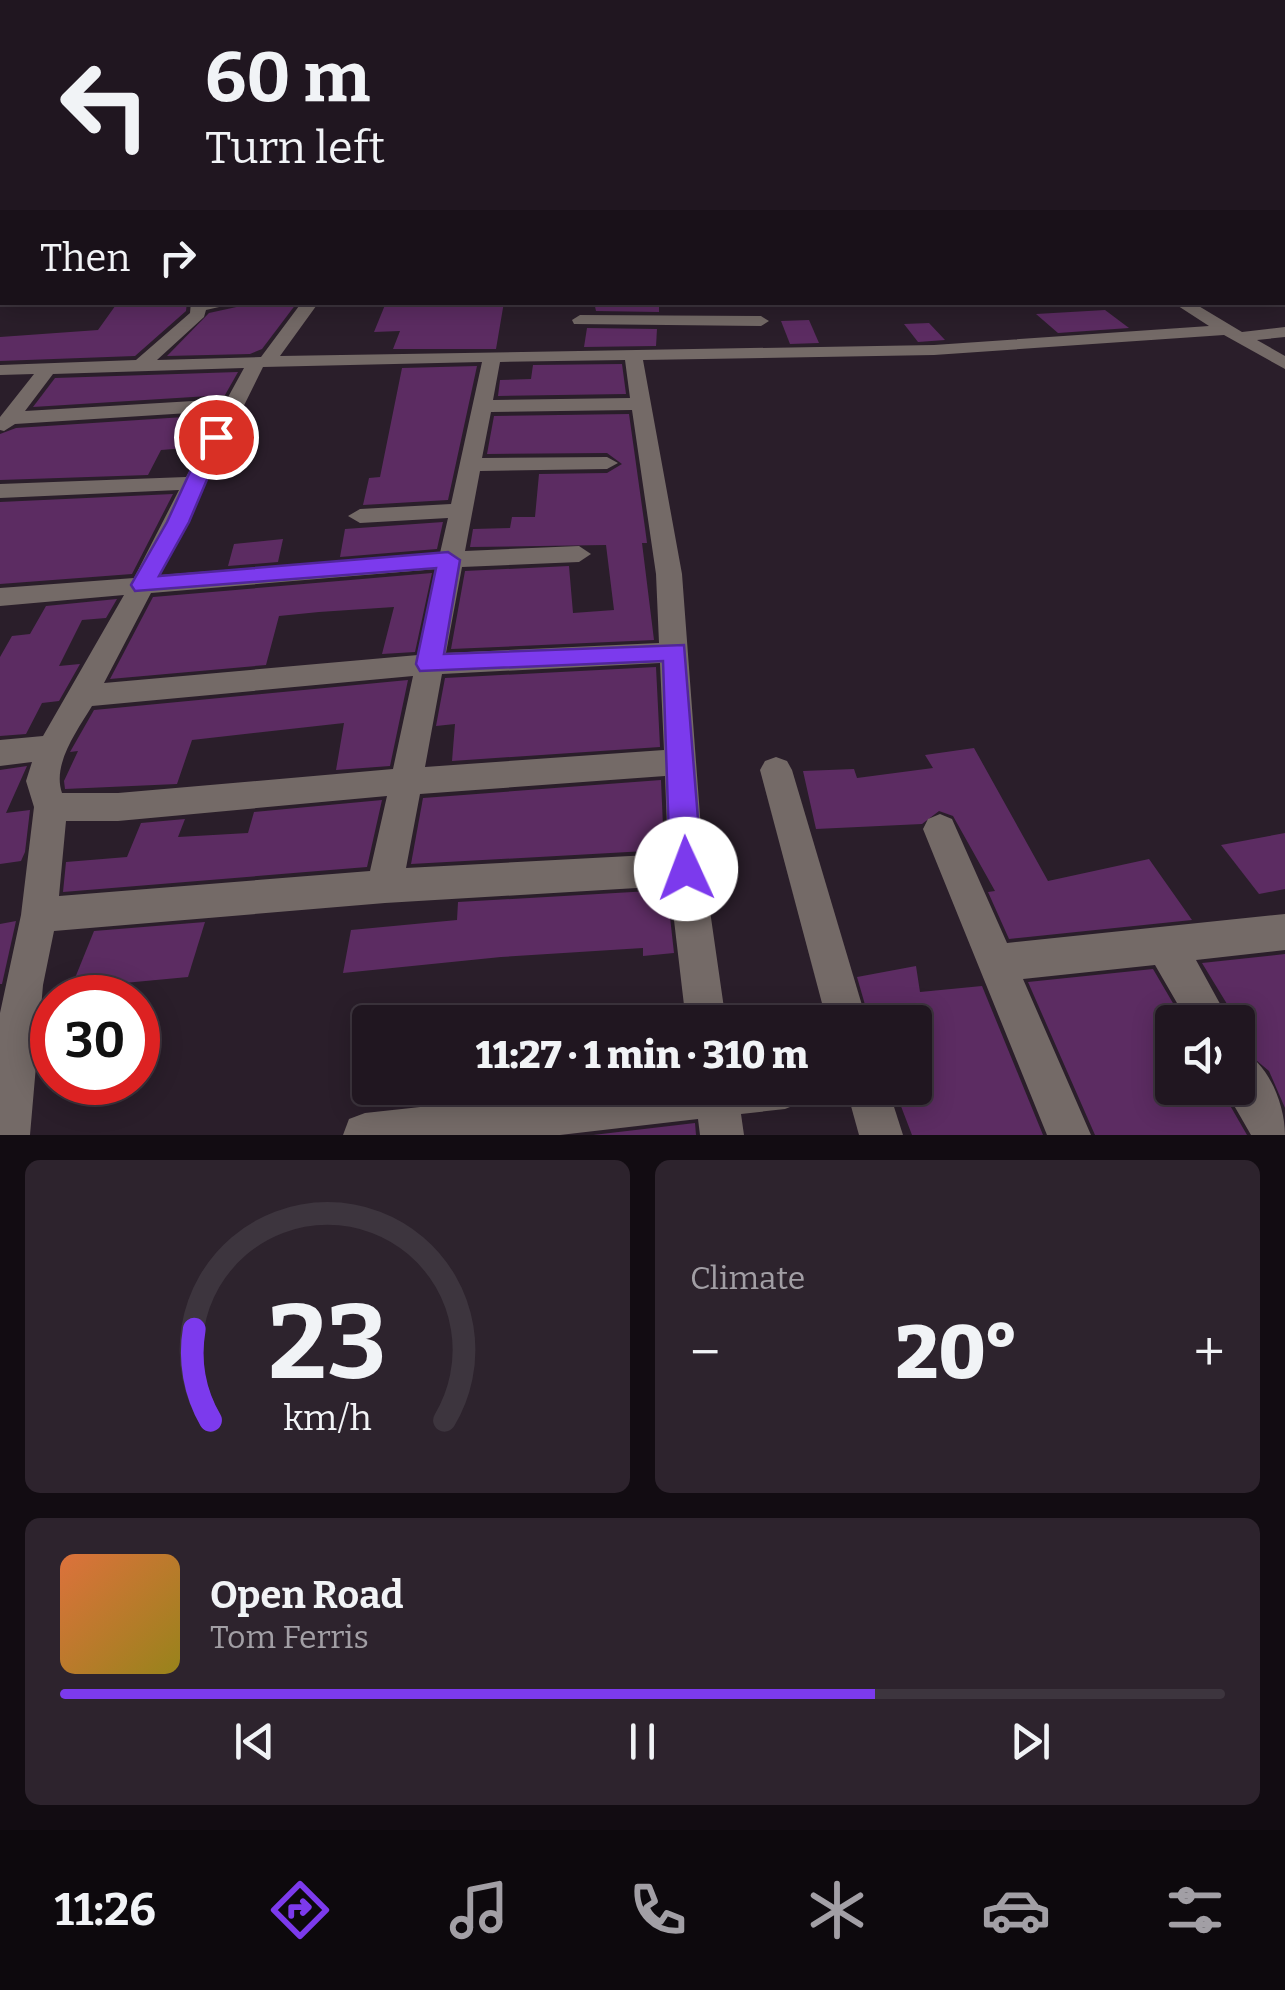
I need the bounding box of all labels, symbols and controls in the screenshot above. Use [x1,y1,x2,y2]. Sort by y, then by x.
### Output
text: 60 m [205,36,370,120]
icon: left [40,40,170,170]
text: Turn left [205,121,385,175]
icon: right [150,230,205,285]
text: Then [40,235,130,281]
pin [174,395,259,480]
icon: arrive [189,410,244,465]
position arrow [634,817,738,921]
speed limit sign: 30 [30,975,160,1105]
map controls [1155,1005,1255,1105]
button: sound [1155,1005,1255,1105]
text: 11:27 · 1 min · 310 m [476,1032,808,1078]
text: Climate [690,1259,805,1297]
text: 23 [268,1281,387,1406]
text: 20° [896,1308,1018,1398]
text: − [690,1320,720,1386]
text: + [1194,1320,1225,1386]
text: km/h [283,1397,372,1439]
text: Open Road [210,1572,403,1618]
text: Tom Ferris [210,1618,369,1656]
icon: previous [227,1714,282,1769]
icon: pause [615,1714,670,1769]
icon: next [1003,1714,1058,1769]
icon: directions [265,1875,335,1945]
icon: music [444,1875,514,1945]
icon: phone [623,1875,693,1945]
icon: climate [802,1875,872,1945]
icon: car [981,1875,1051,1945]
icon: filters [1160,1875,1230,1945]
text: 11:26 [55,1883,156,1937]

